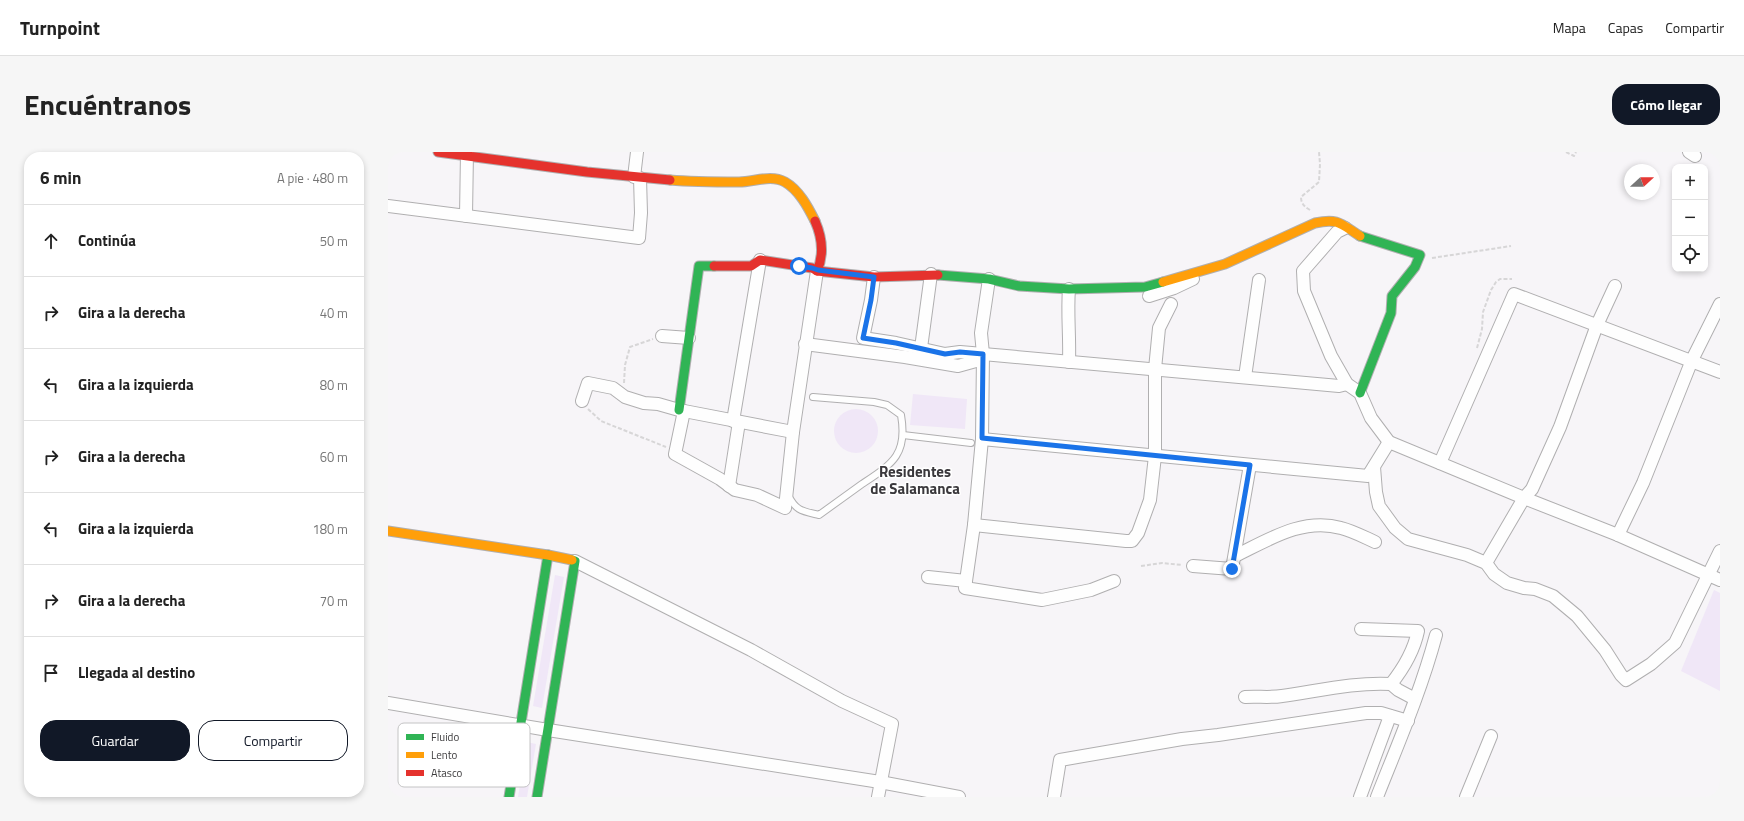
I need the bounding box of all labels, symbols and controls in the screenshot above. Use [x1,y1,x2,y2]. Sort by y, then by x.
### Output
text: Turnpoint [20,13,100,42]
text: Mapa [1553,17,1586,38]
text: Capas [1608,17,1643,38]
text: Compartir [1665,17,1724,38]
text: Encuéntranos [24,83,191,126]
button: Cómo llegar [1612,84,1720,125]
north arrow [1624,164,1660,200]
map controls [1672,164,1708,272]
button: + [1672,164,1708,200]
text: 6 min [40,165,81,191]
text: A pie · 480 m [277,168,348,188]
button: − [1672,200,1708,236]
text: Continúa [78,229,136,252]
icon: ahead [40,230,62,252]
text: 50 m [320,231,348,251]
button: locate [1672,236,1708,272]
route start [790,257,808,275]
text: Gira a la derecha [78,301,185,324]
icon: right [40,302,62,324]
text: 40 m [320,303,348,323]
text: Gira a la izquierda [78,373,194,396]
icon: left [40,374,62,396]
text: 80 m [320,375,348,395]
text: Gira a la derecha [78,445,185,468]
icon: right [40,446,62,468]
text: 60 m [320,447,348,467]
district label: Residentes de Salamanca [870,460,960,500]
text: Gira a la izquierda [78,517,194,540]
icon: left [40,518,62,540]
text: 180 m [312,519,348,539]
route end [1223,560,1241,578]
text: Gira a la derecha [78,589,185,612]
icon: right [40,590,62,612]
text: 70 m [320,591,348,611]
text: Llegada al destino [78,661,195,684]
icon: arrive [40,662,62,684]
button: Guardar [40,720,190,761]
button: Compartir [198,720,348,761]
legend [398,723,530,787]
text: Fluido [431,729,459,745]
text: Lento [431,747,458,763]
text: Atasco [431,765,463,781]

